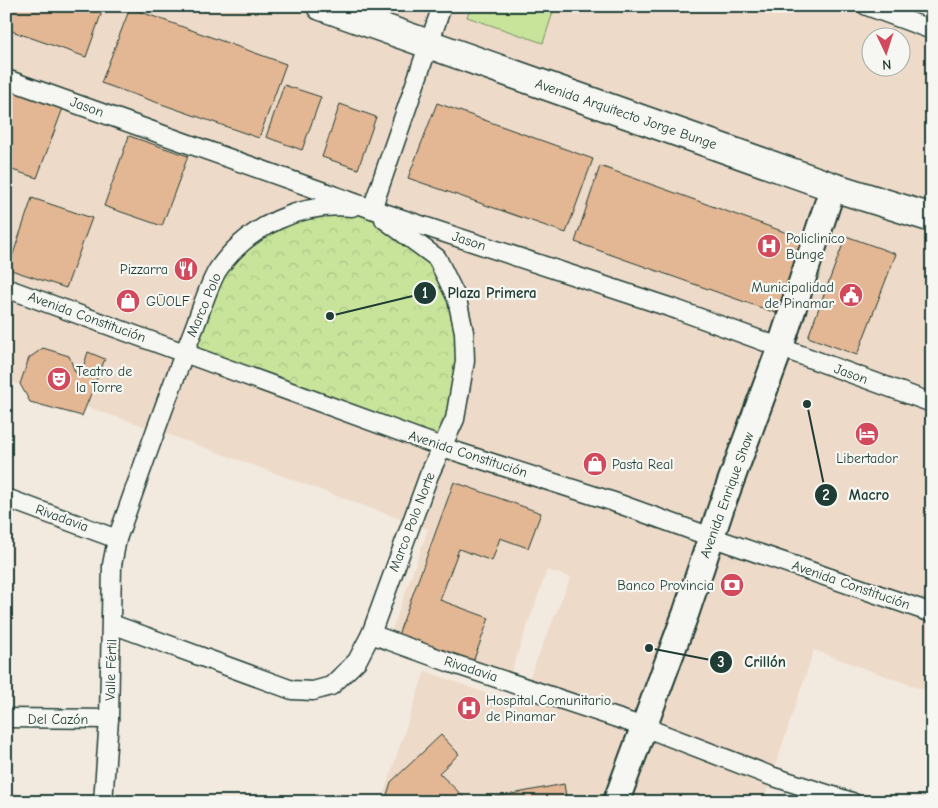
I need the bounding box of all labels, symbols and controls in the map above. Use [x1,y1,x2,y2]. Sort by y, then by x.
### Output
north arrow [860,28,910,78]
text: N [882,56,892,73]
street label: Avenida Arquitecto Jorge Bunge [533,75,719,153]
street label: Jason [68,93,106,121]
street label: Jason [450,228,488,254]
place label: Policlinico Bunge [786,230,845,263]
hospital icon: Policlinico Bunge [756,233,782,259]
restaurant icon: Pizzarra [173,256,199,282]
place label: Pizzarra [120,261,168,278]
street label: Marco Polo [183,270,225,340]
callout: Plaza Primera [412,278,547,308]
place label: Municipalidad de Pinamar [751,279,834,312]
public building icon: Municipalidad de Pinamar [838,282,864,308]
text: 1 [422,284,428,302]
text: Plaza Primera [447,284,537,302]
street label: Avenida Constitución [26,288,148,346]
shop icon: GÜOLF [115,288,141,314]
place label: GÜOLF [146,293,190,310]
street label: Jason [832,360,870,388]
place label: Teatro de la Torre [76,363,132,396]
theatre icon: Teatro de la Torre [46,366,72,392]
hotel icon: Libertador [854,421,880,447]
street label: Avenida Constitución [406,427,530,481]
street label: Avenida Enrique Shaw [696,429,758,560]
place label: Libertador [836,450,898,467]
shop icon: Pasta Real [582,451,608,477]
place label: Pasta Real [612,456,673,473]
street label: Marco Polo Norte [385,470,439,574]
callout: Macro [814,480,899,510]
text: 2 [822,486,830,504]
text: Macro [849,486,889,504]
street label: Rivadavia [33,501,91,535]
street label: Avenida Constitución [790,557,912,613]
bank icon: Banco Provincia [719,572,745,598]
place label: Banco Provincia [617,577,714,594]
street label: Valle Fértil [101,639,121,701]
callout: Crillón [709,647,796,677]
street label: Rivadavia [442,652,500,686]
text: 3 [717,653,725,671]
text: Crillón [744,653,786,671]
place label: Hospital Comunitario de Pinamar [486,692,611,725]
hospital icon: Hospital Comunitario de Pinamar [456,695,482,721]
street label: Del Cazón [28,711,88,728]

